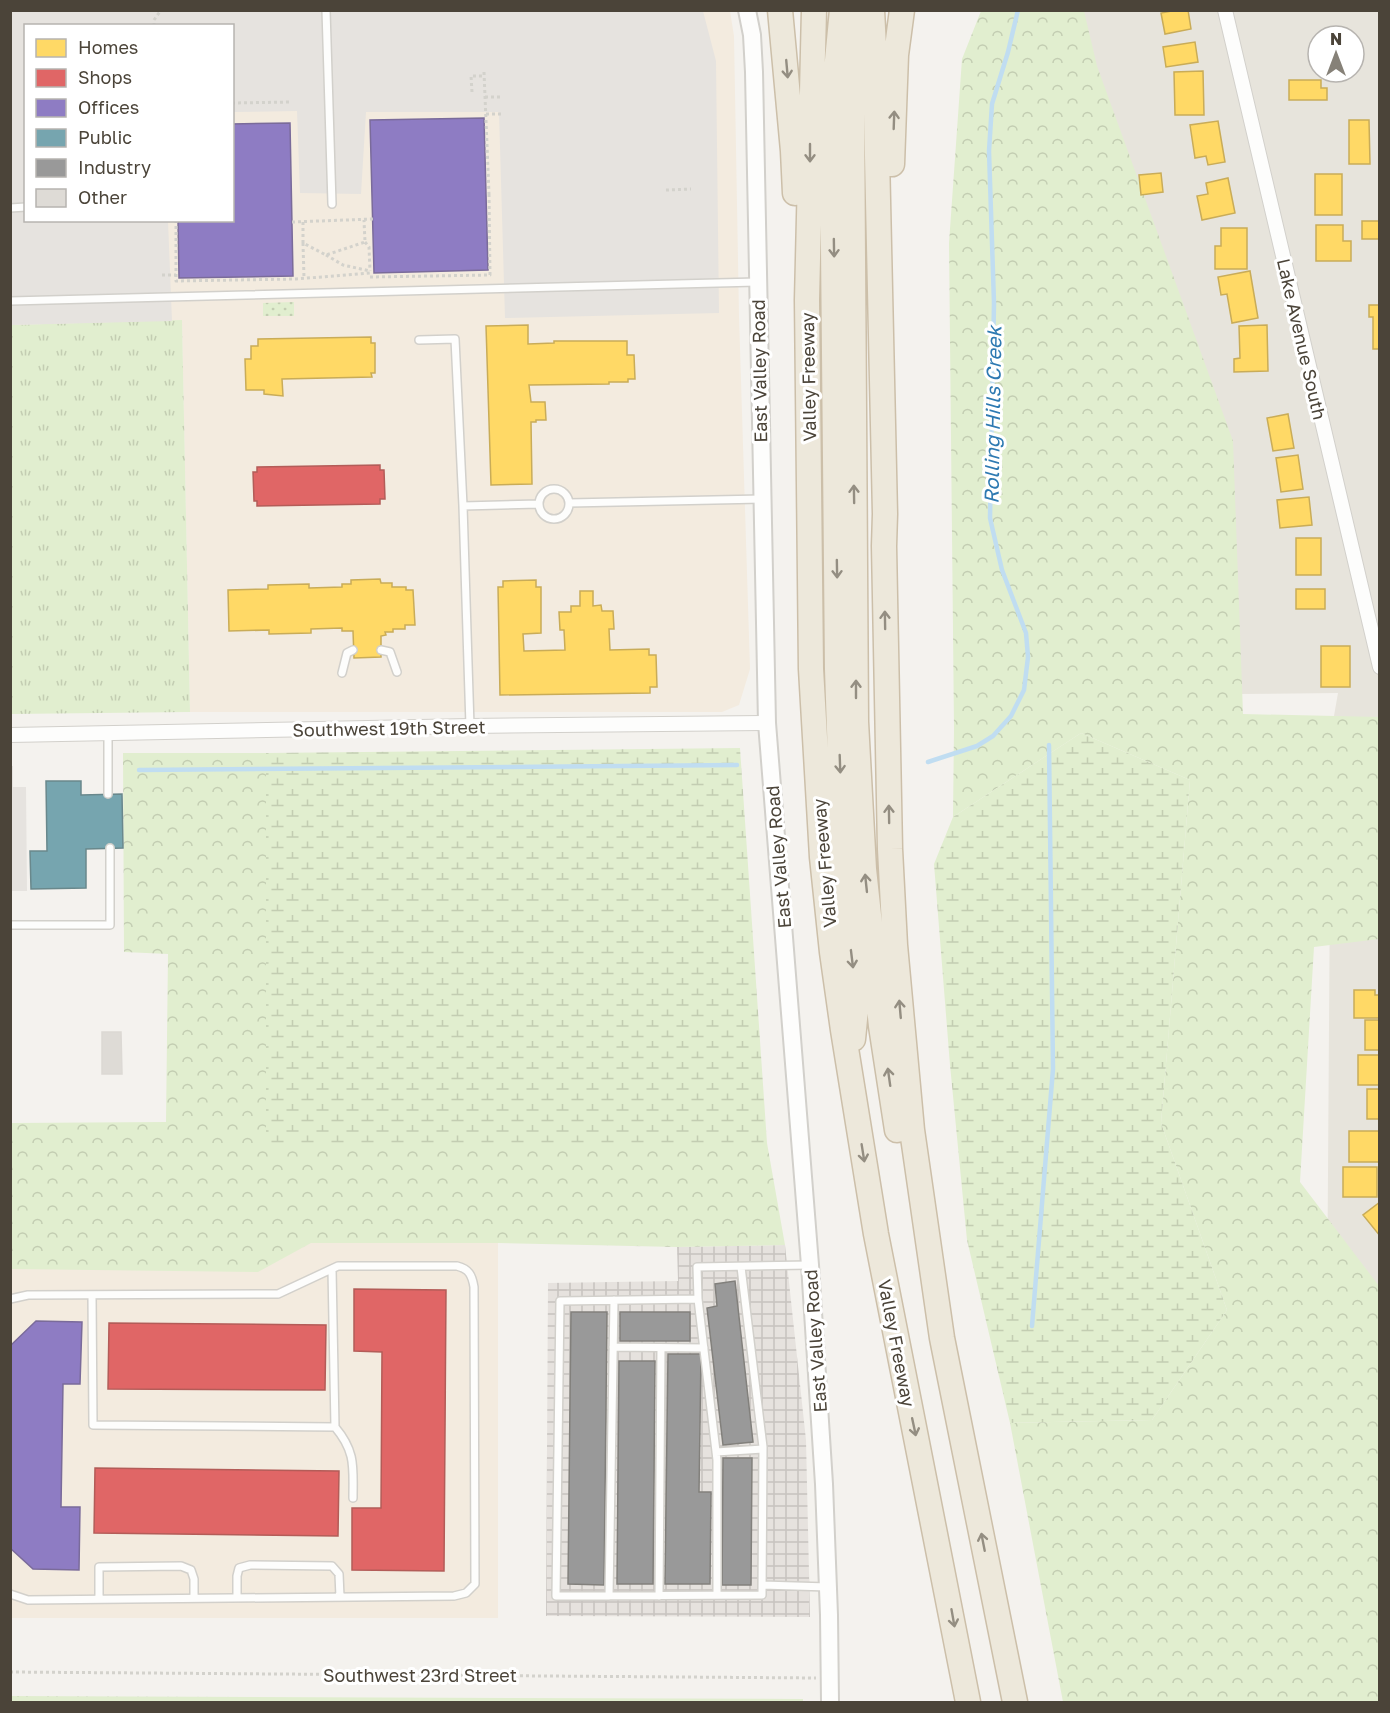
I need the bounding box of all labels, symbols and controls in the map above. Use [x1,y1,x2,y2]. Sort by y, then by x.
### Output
legend [24,24,234,222]
north arrow [1306,24,1366,84]
text: N [1330,29,1342,49]
text: Homes [78,36,138,58]
one-way arrow [781,58,792,78]
text: Shops [78,66,132,88]
text: Offices [78,96,139,118]
one-way arrow [888,111,899,131]
text: Public [78,126,132,148]
one-way arrow [804,142,816,162]
text: Industry [78,156,151,178]
text: Other [78,186,127,208]
one-way arrow [828,238,840,258]
street label: Lake Avenue South [1273,256,1331,422]
street label: East Valley Road [747,299,771,443]
street label: Valley Freeway [796,312,820,442]
water label: Rolling Hills Creek [978,323,1007,504]
one-way arrow [848,484,860,504]
one-way arrow [831,559,842,579]
one-way arrow [879,610,891,630]
one-way arrow [850,679,862,699]
street label: Southwest 19th Street [292,715,486,741]
one-way arrow [834,754,845,774]
street label: East Valley Road [761,785,795,929]
street label: Valley Freeway [807,798,841,928]
one-way arrow [883,805,895,825]
one-way arrow [860,874,871,894]
one-way arrow [847,948,858,968]
one-way arrow [894,1000,905,1020]
one-way arrow [883,1068,894,1087]
one-way arrow [858,1142,869,1162]
street label: East Valley Road [799,1269,831,1413]
street label: Valley Freeway [874,1277,920,1409]
one-way arrow [909,1417,920,1436]
one-way arrow [977,1533,988,1552]
one-way arrow [948,1608,959,1627]
street label: Southwest 23rd Street [323,1664,517,1686]

